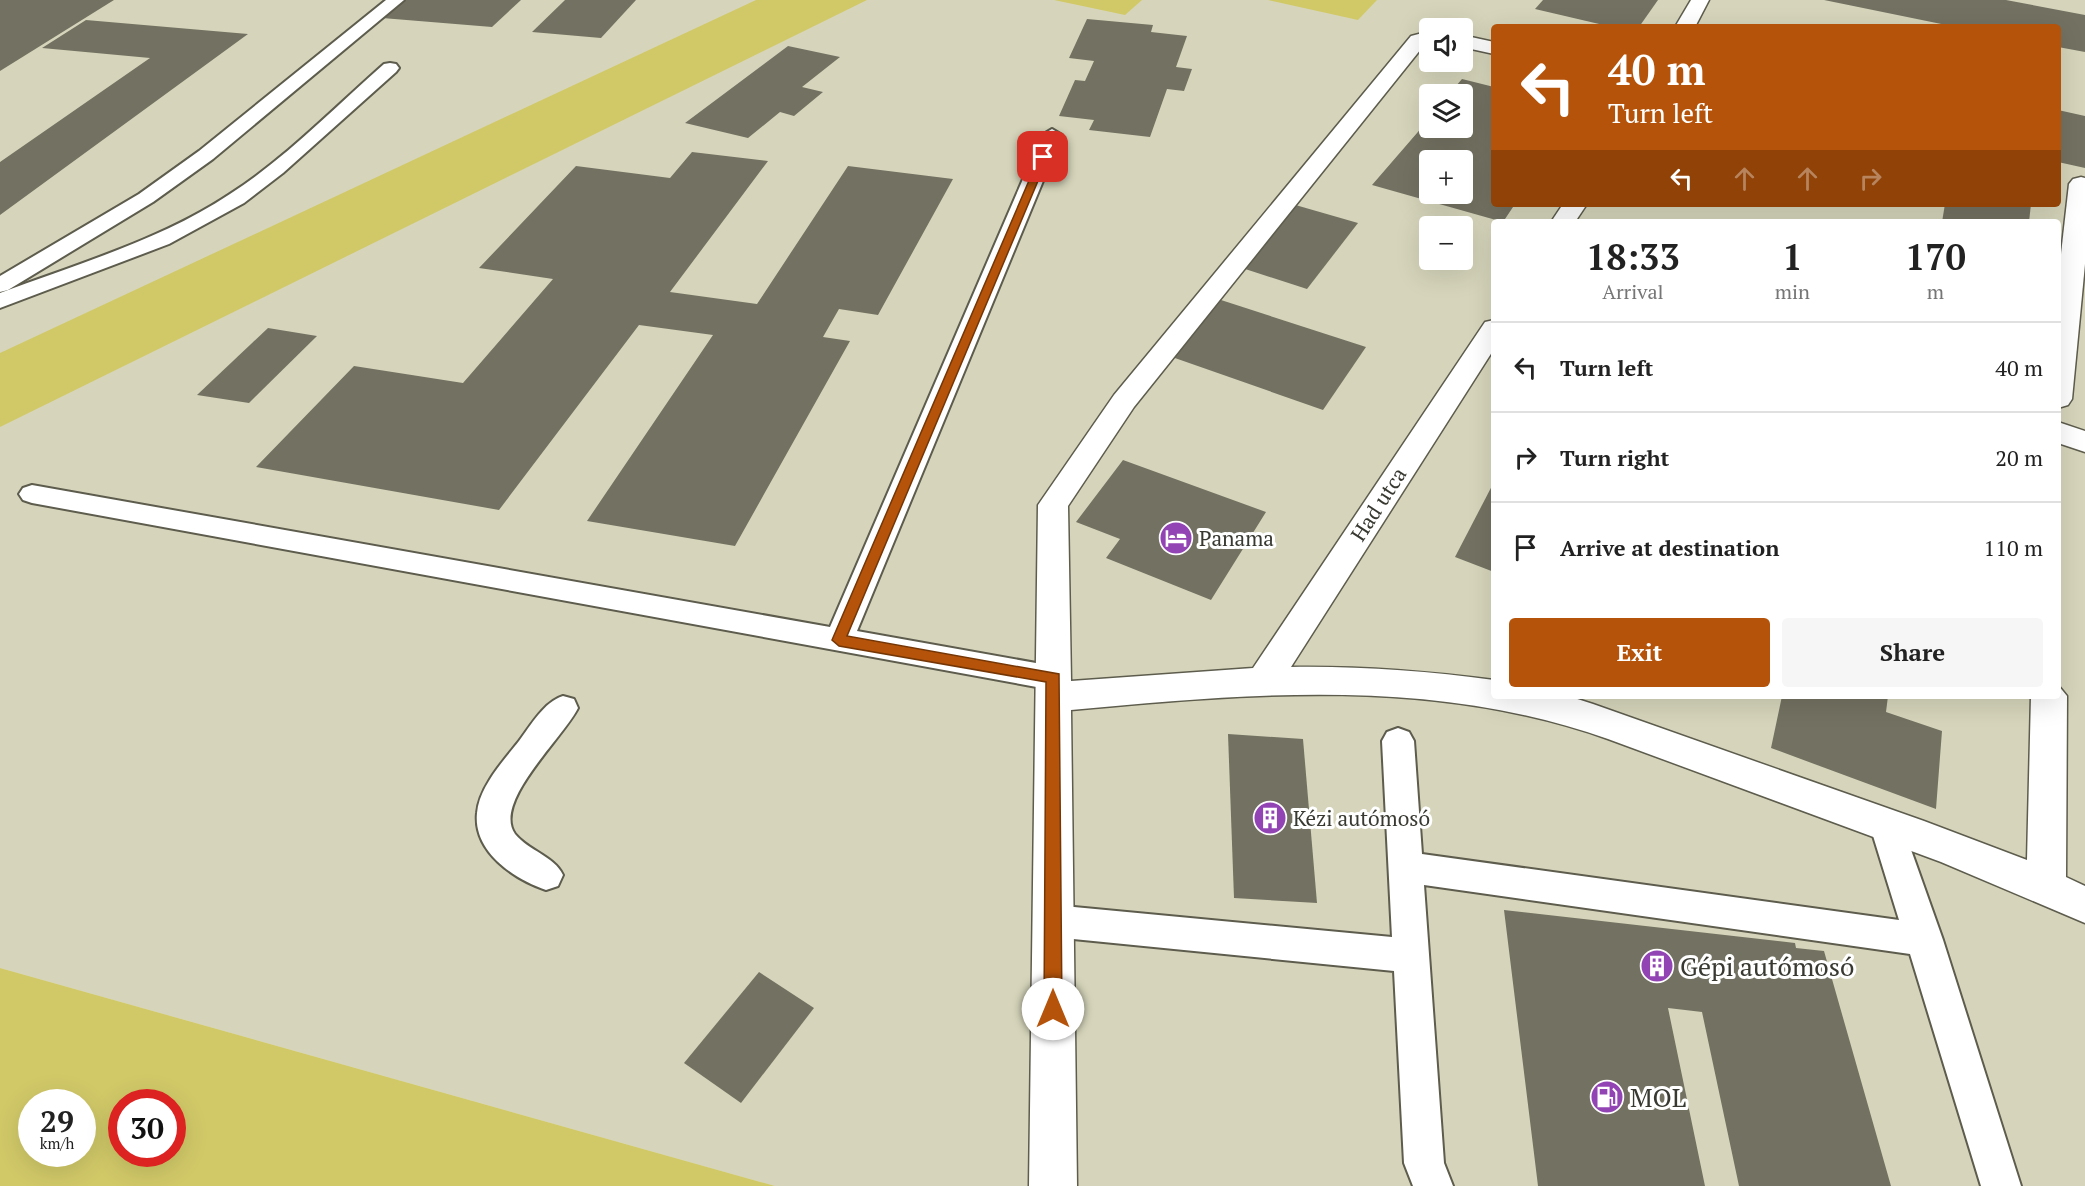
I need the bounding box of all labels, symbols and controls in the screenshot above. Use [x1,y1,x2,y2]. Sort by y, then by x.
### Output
map controls [1419,18,1473,270]
button: sound [1419,18,1473,72]
text: 40 m [1608,41,1706,97]
icon: left [1509,48,1587,126]
button: layers [1419,84,1473,138]
text: Turn left [1608,95,1713,131]
pin [1017,131,1068,182]
icon: arrive [1026,140,1059,173]
button: + [1419,150,1473,204]
icon: left [1665,162,1698,195]
icon: ahead [1728,162,1761,195]
icon: ahead [1791,162,1824,195]
icon: right [1854,162,1887,195]
button: − [1419,216,1473,270]
text: 18:33 [1586,233,1680,280]
text: 1 [1782,233,1803,280]
text: 170 [1905,233,1966,280]
text: Arrival [1602,278,1664,305]
text: min [1775,278,1810,305]
text: m [1927,278,1944,305]
icon: left [1509,351,1542,384]
text: Turn left [1560,353,1653,382]
text: 40 m [1995,353,2043,382]
icon: right [1509,441,1542,474]
text: Turn right [1560,443,1669,472]
text: 20 m [1995,443,2043,472]
street label: Had utca [1344,461,1413,546]
hotel icon: Panama [1158,520,1194,556]
place label: Panama [1199,524,1274,552]
icon: arrive [1509,531,1542,564]
text: Arrive at destination [1560,533,1779,562]
text: 110 m [1983,533,2043,562]
button: Exit [1509,618,1770,687]
button: Share [1782,618,2043,687]
building icon: Kézi autómosó [1252,800,1288,836]
place label: Kézi autómosó [1293,804,1430,832]
building icon: Gépi autómosó [1639,948,1675,984]
place label: Gépi autómosó [1680,949,1854,983]
position arrow [1021,977,1085,1041]
fuel station icon: MOL [1589,1079,1625,1115]
place label: MOL [1630,1080,1686,1114]
speed limit sign: 30 [108,1089,186,1167]
text: 29 [40,1101,74,1141]
text: km/h [40,1133,74,1153]

